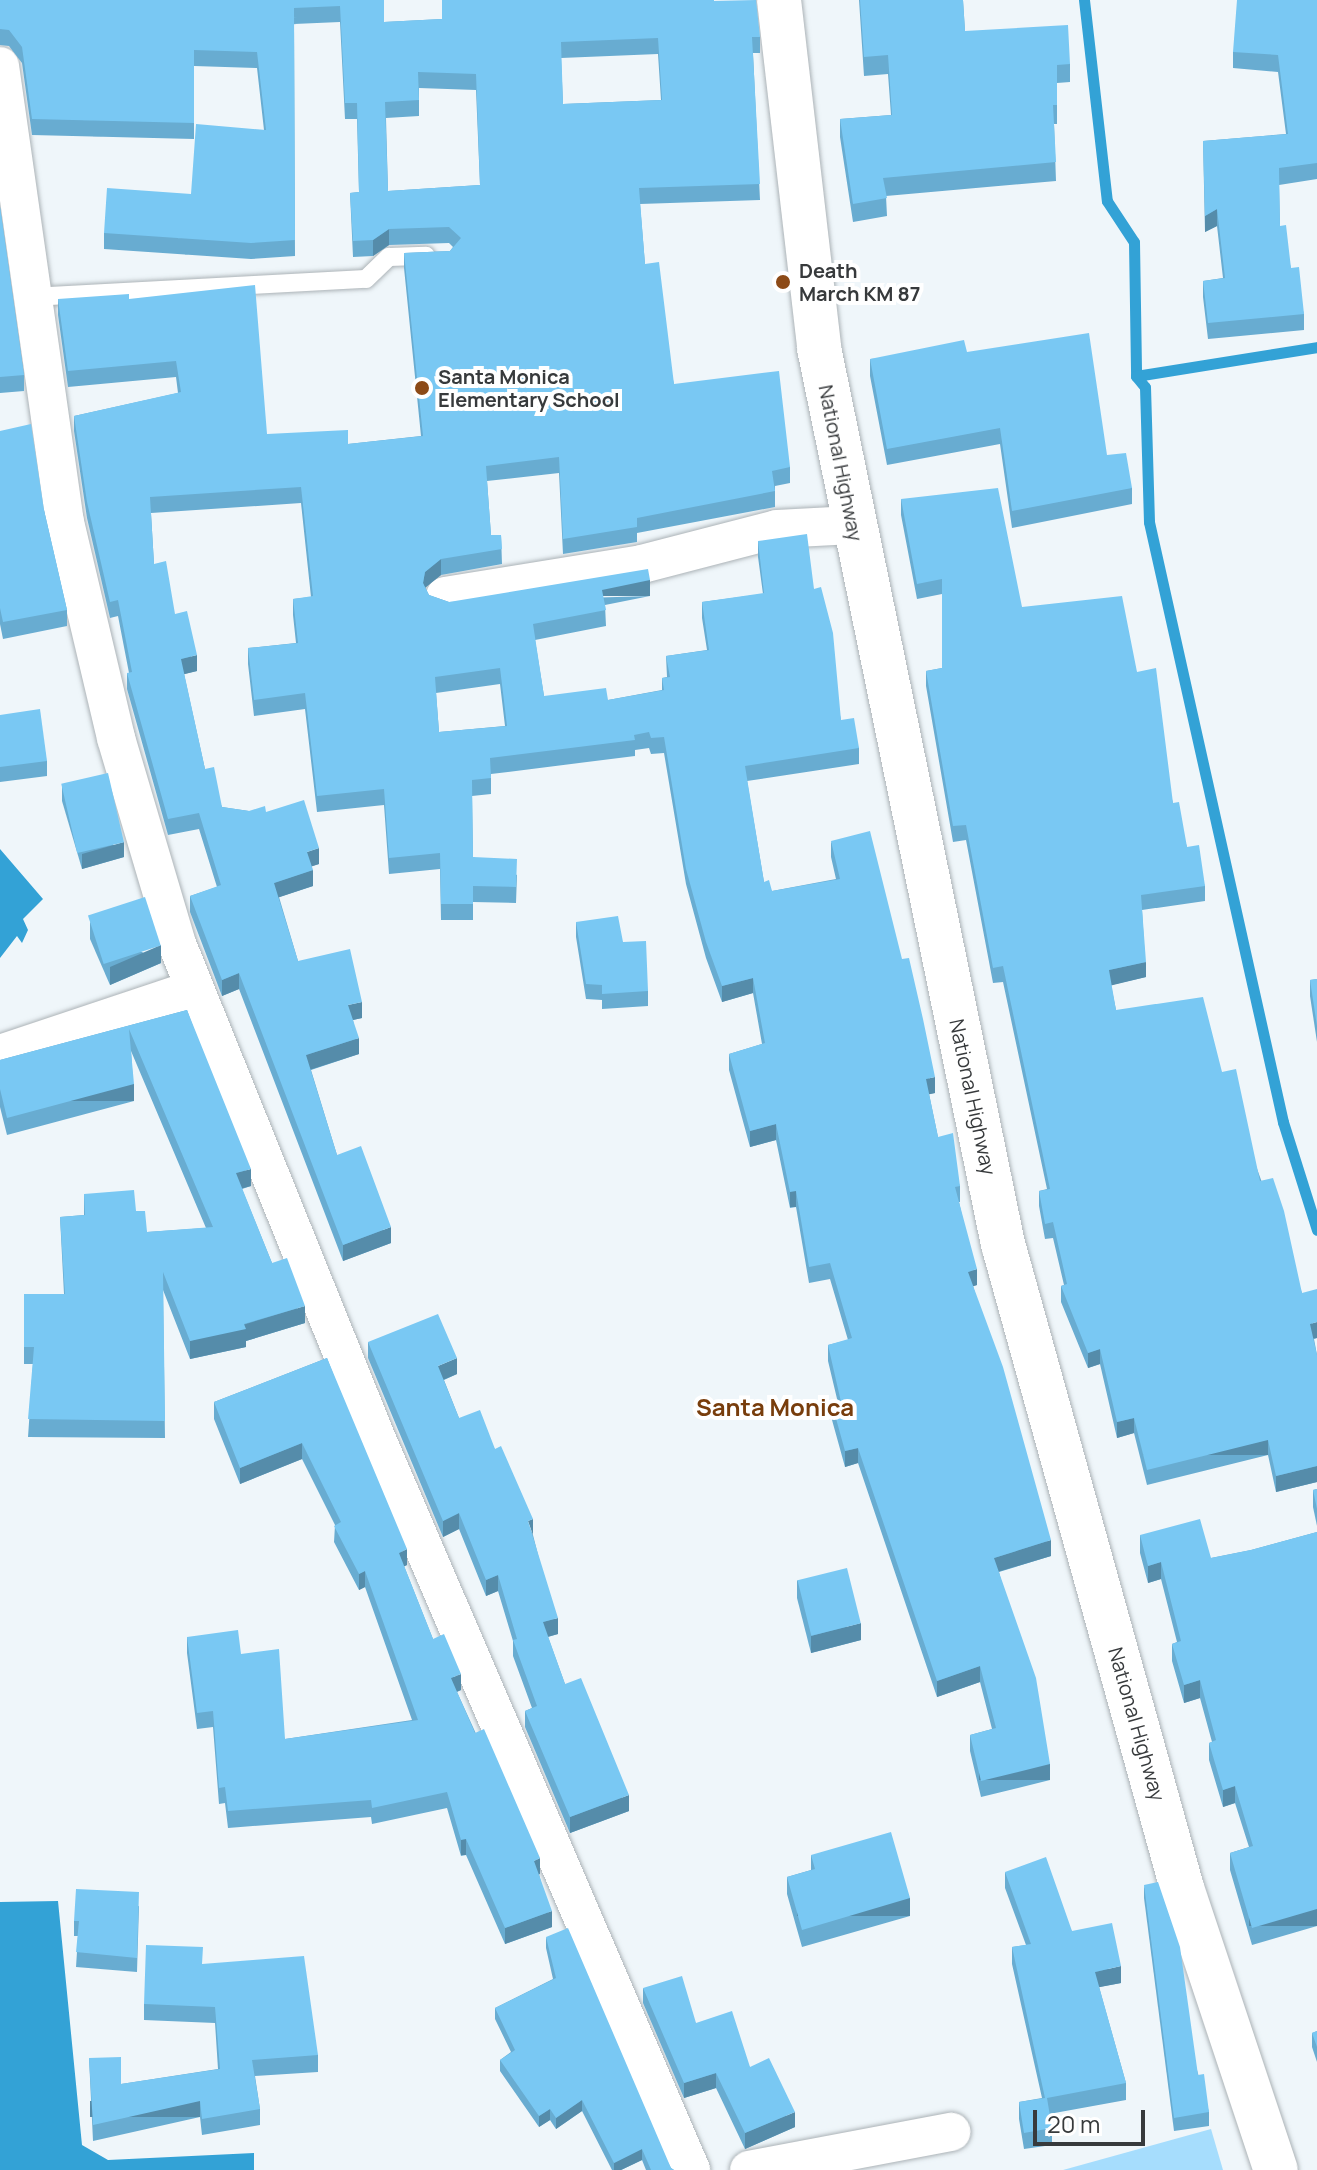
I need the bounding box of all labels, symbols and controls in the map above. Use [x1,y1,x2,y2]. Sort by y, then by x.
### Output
place label: Death March KM 87 [799,258,920,305]
marker: Death March KM 87 [774,273,792,291]
place label: Santa Monica Elementary School [438,364,620,411]
marker: Santa Monica Elementary School [413,379,431,397]
street label: National Highway [814,383,868,543]
street label: National Highway [945,1017,1001,1177]
district label: Santa Monica [696,1393,854,1421]
street label: National Highway [1104,1644,1170,1804]
scale bar [1037,2094,1149,2144]
text: 20 m [1047,2107,1100,2140]

